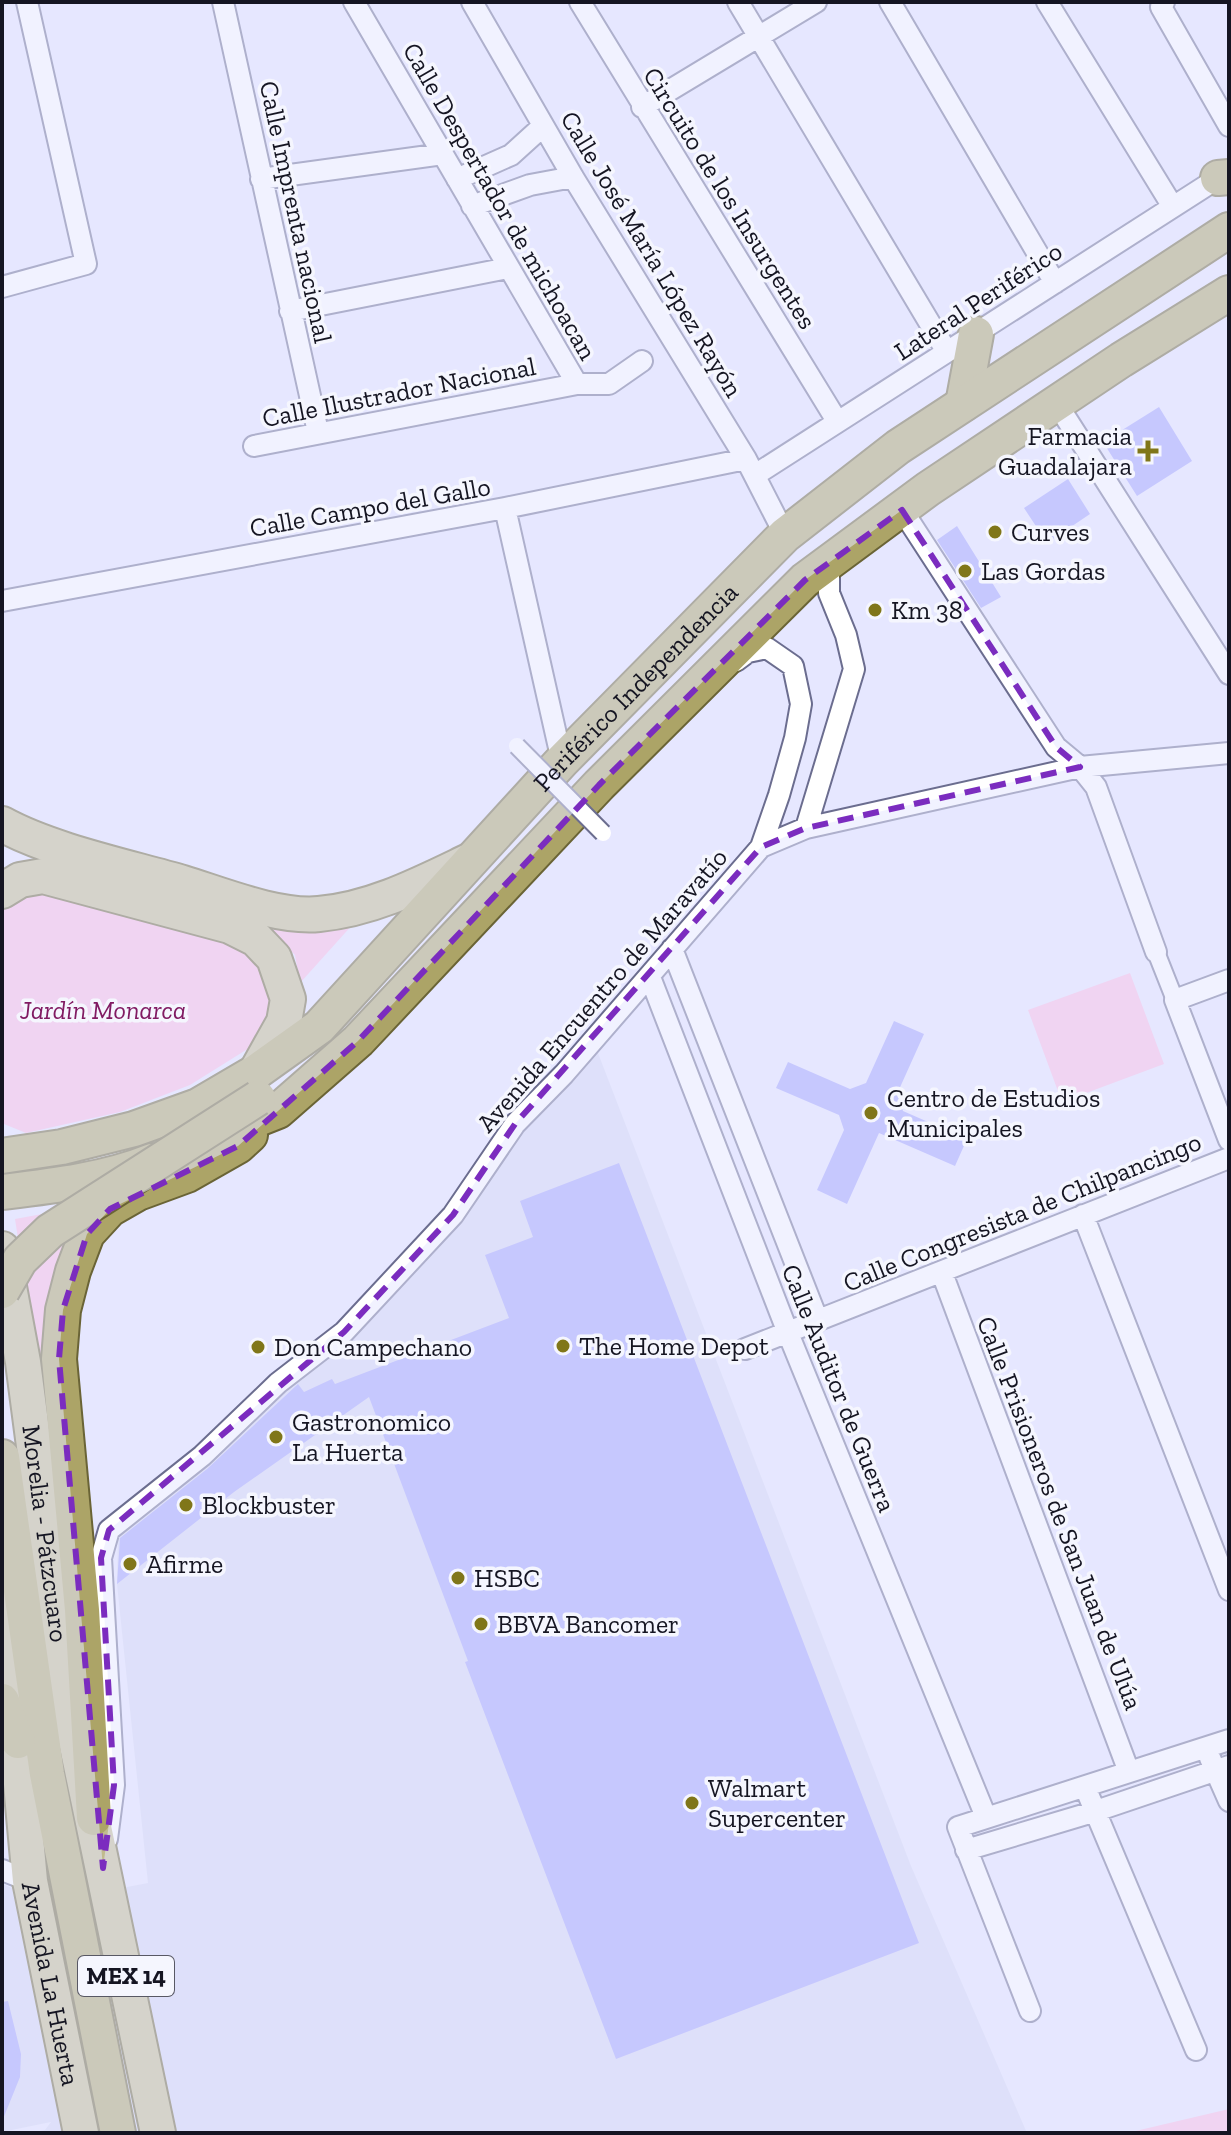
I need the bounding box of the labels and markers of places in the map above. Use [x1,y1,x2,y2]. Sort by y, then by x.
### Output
place label: Farmacia Guadalajara [998,420,1132,482]
marker: Farmacia Guadalajara [1139,442,1157,460]
place label: Curves [1011,516,1090,548]
marker: Curves [986,523,1004,541]
place label: Las Gordas [981,555,1105,587]
marker: Las Gordas [956,562,974,580]
place label: Km 38 [891,594,963,626]
marker: Km 38 [866,601,884,619]
place label: Centro de Estudios Municipales [887,1082,1100,1144]
marker: Centro de Estudios Municipales [862,1104,880,1122]
place label: The Home Depot [579,1330,769,1362]
place label: Don Campechano [274,1331,472,1363]
marker: The Home Depot [554,1337,572,1355]
marker: Don Campechano [249,1338,267,1356]
place label: Gastronomico La Huerta [292,1406,451,1468]
marker: Gastronomico La Huerta [267,1428,285,1446]
place label: Blockbuster [202,1489,336,1521]
marker: Blockbuster [177,1496,195,1514]
place label: Afirme [146,1548,223,1580]
marker: Afirme [121,1555,139,1573]
place label: HSBC [474,1562,540,1594]
marker: HSBC [449,1569,467,1587]
place label: BBVA Bancomer [497,1608,679,1640]
marker: BBVA Bancomer [472,1615,490,1633]
place label: Walmart Supercenter [708,1772,846,1834]
marker: Walmart Supercenter [683,1794,701,1812]

